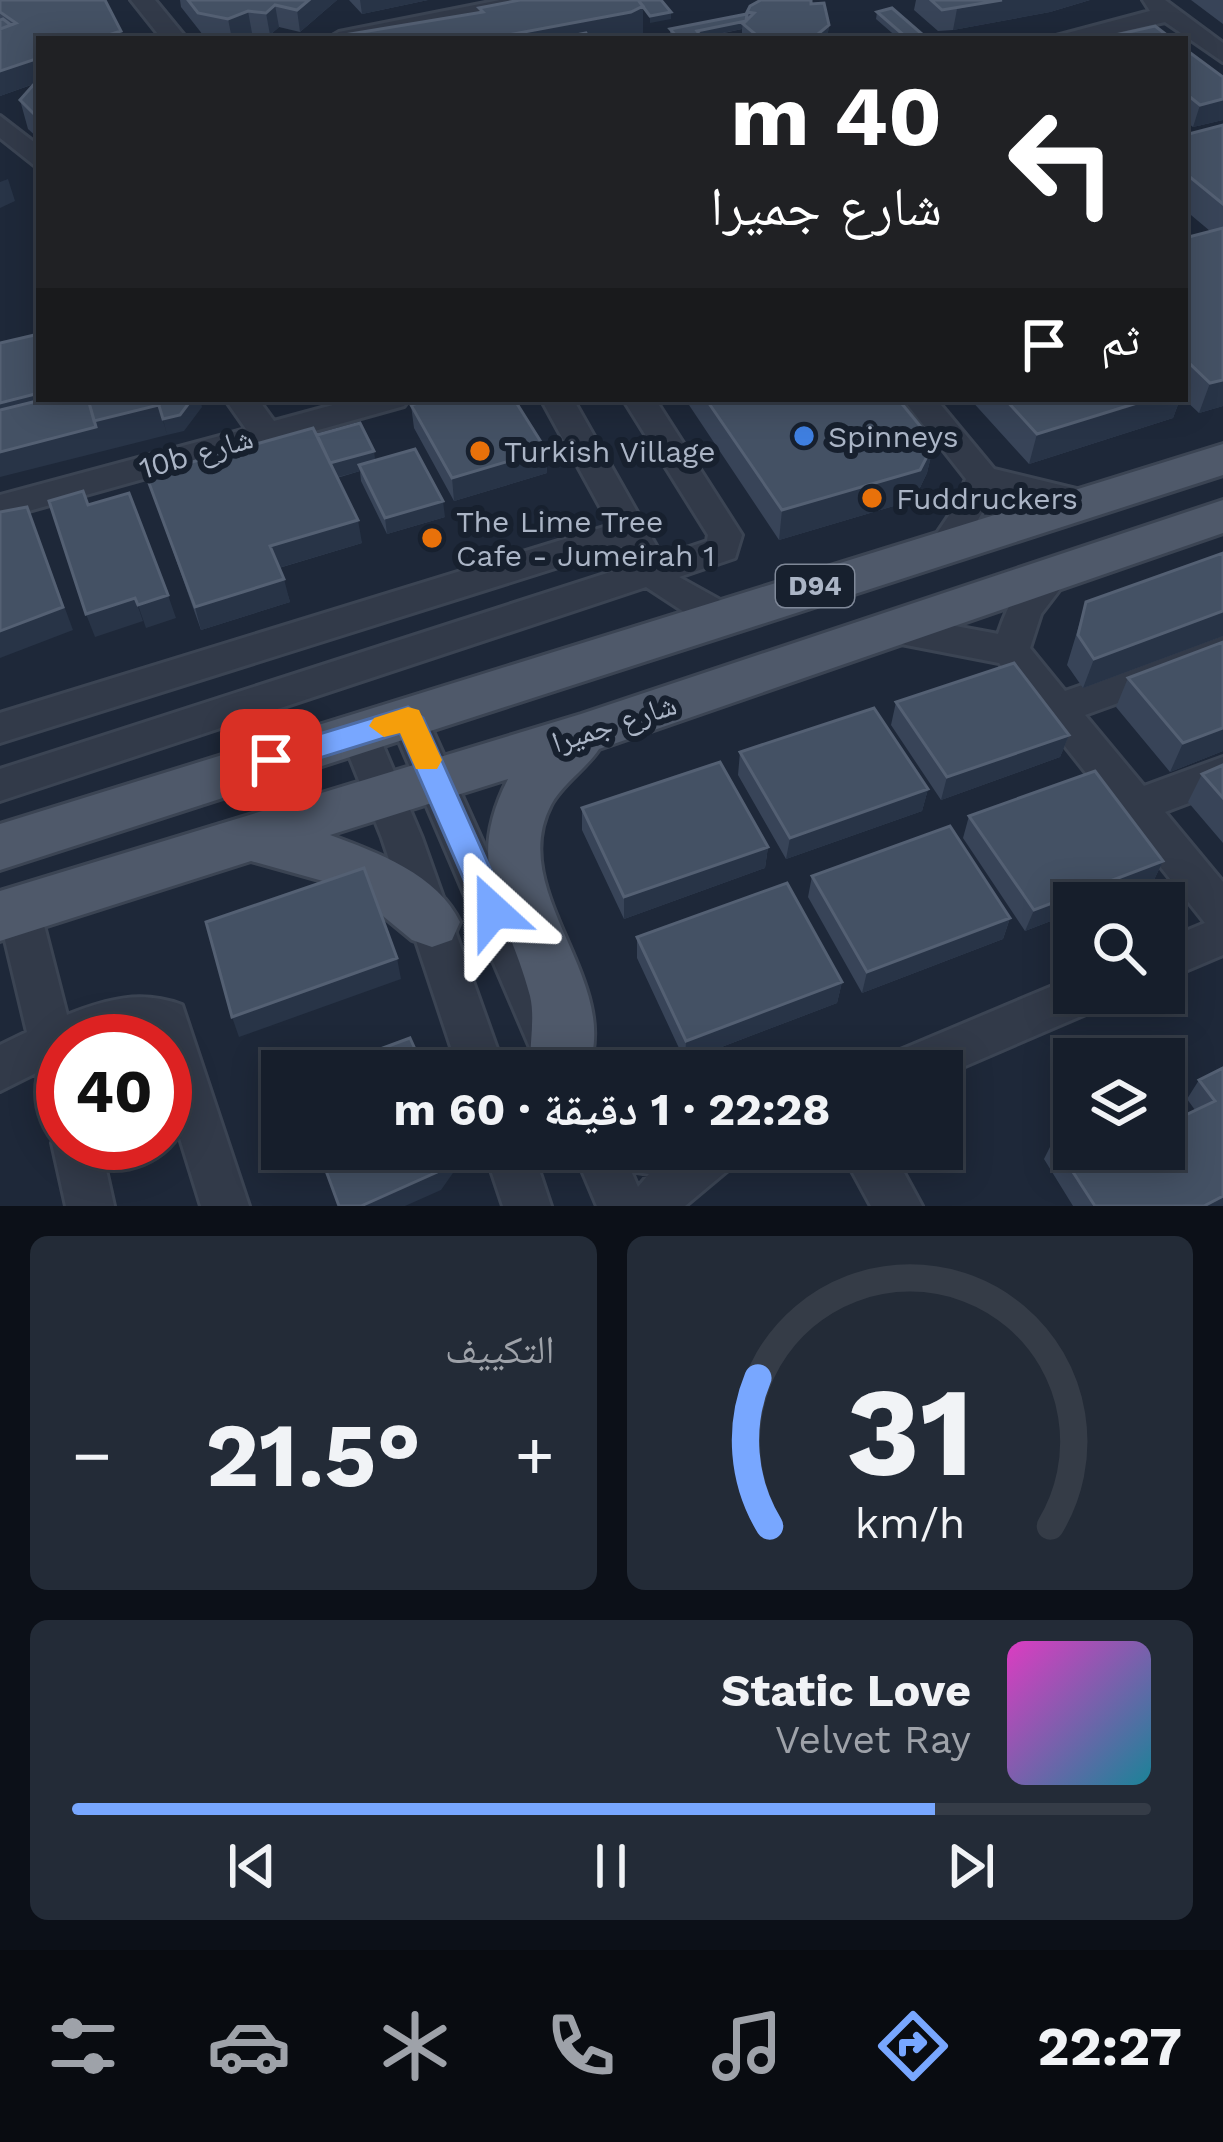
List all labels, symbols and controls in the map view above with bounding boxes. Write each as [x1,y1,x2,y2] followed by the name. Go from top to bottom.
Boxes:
[731,67,942,165] text: 40 m
[984,84,1140,240] icon: left
[710,175,942,238] text: شارع جميرا
[1011,312,1077,378] icon: arrive
[1101,313,1140,366] text: ثم
[828,419,959,454] place label: Spinneys
[135,420,257,488] street label: 10b شارع
[791,423,817,449] marker: Spinneys
[504,434,716,469] place label: Turkish Village
[467,438,493,464] marker: Turkish Village
[896,481,1078,516] place label: Fuddruckers
[859,485,885,511] marker: Fuddruckers
[456,504,715,573] place label: The Lime Tree Cafe - Jumeirah 1
[419,525,445,551] marker: The Lime Tree Cafe - Jumeirah 1
[776,565,854,607] road number: D94
[547,686,681,761] street label: شارع جميرا
[220,709,322,811] pin
[238,727,304,793] icon: arrive
[430,848,556,974] position arrow
[1053,882,1185,1170] map controls
[1053,882,1185,1014] button: search
[36,1014,192,1170] speed limit sign: 40
[1053,1038,1185,1170] button: layers
[393,1083,831,1136] text: 22:28 · 1 دقيقة · 60 m
[445,1327,555,1372] text: التكييف
[846,1359,974,1505] text: 31
[205,1402,421,1508] text: 21.5°
[72,1417,112,1494] text: −
[515,1417,555,1494] text: +
[854,1498,965,1548] text: km/h
[721,1664,971,1717] text: Static Love
[775,1717,971,1762] text: Velvet Ray
[219,1833,285,1899] icon: previous
[578,1833,644,1899] icon: pause
[938,1833,1004,1899] icon: next
[41,2004,125,2088] icon: filters
[207,2004,291,2088] icon: car
[373,2004,457,2088] icon: climate
[539,2004,623,2088] icon: phone
[705,2004,789,2088] icon: music
[871,2004,955,2088] icon: directions
[1037,2015,1182,2078] text: 22:27

